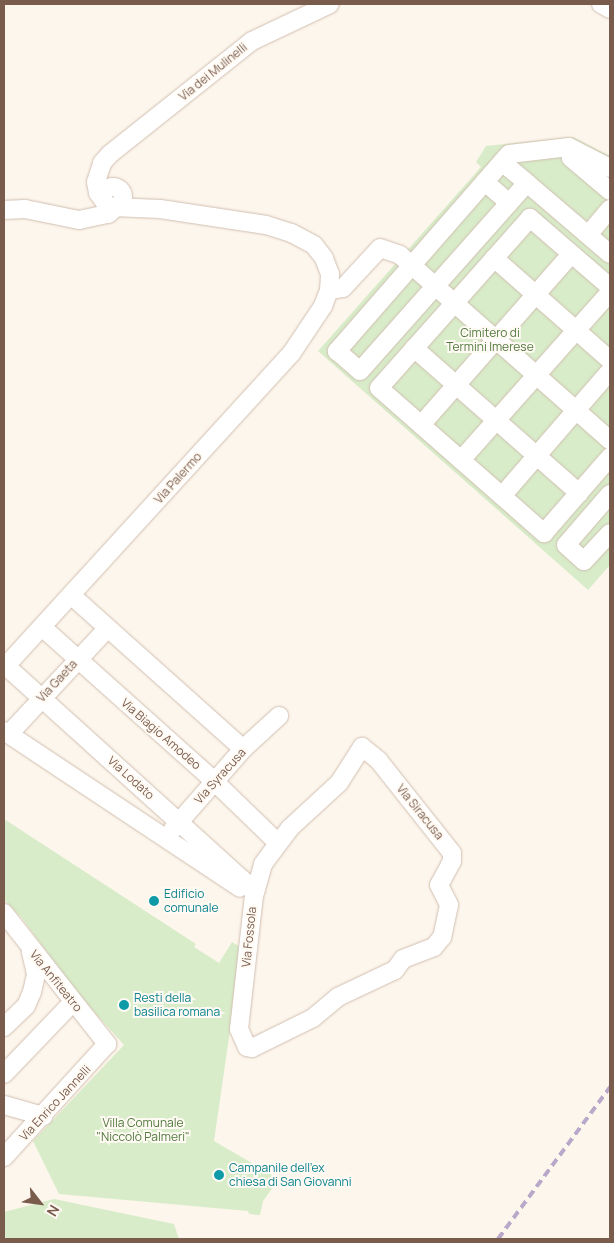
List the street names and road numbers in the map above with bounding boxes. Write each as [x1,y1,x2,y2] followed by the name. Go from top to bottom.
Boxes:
[176,40,250,104] street label: Via dei Mulinelli
[151,449,205,507] street label: Via Palermo
[34,657,80,705] street label: Via Gaeta
[118,695,204,773] street label: Via Biagio Amodeo
[191,745,249,807] street label: Via Syracusa
[105,753,157,803] street label: Via Lodato
[393,782,447,842] street label: Via Siracusa
[239,906,259,968] street label: Via Fossola
[27,947,85,1015] street label: Via Anfiteatro
[16,1062,94,1144] street label: Via Enrico Jannelli

